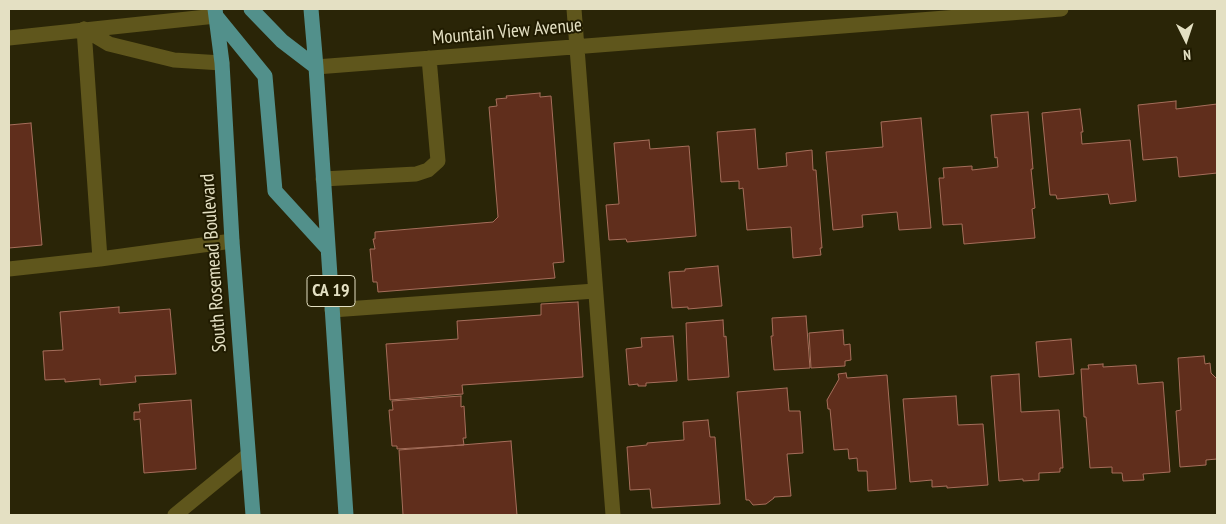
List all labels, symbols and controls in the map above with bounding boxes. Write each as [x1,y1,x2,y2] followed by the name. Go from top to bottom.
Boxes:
[431,14,583,50] street label: Mountain View Avenue
[1161,15,1211,65] north arrow
[1183,46,1191,64] text: N
[196,173,232,353] street label: South Rosemead Boulevard
[307,276,355,306] road number: CA 19

